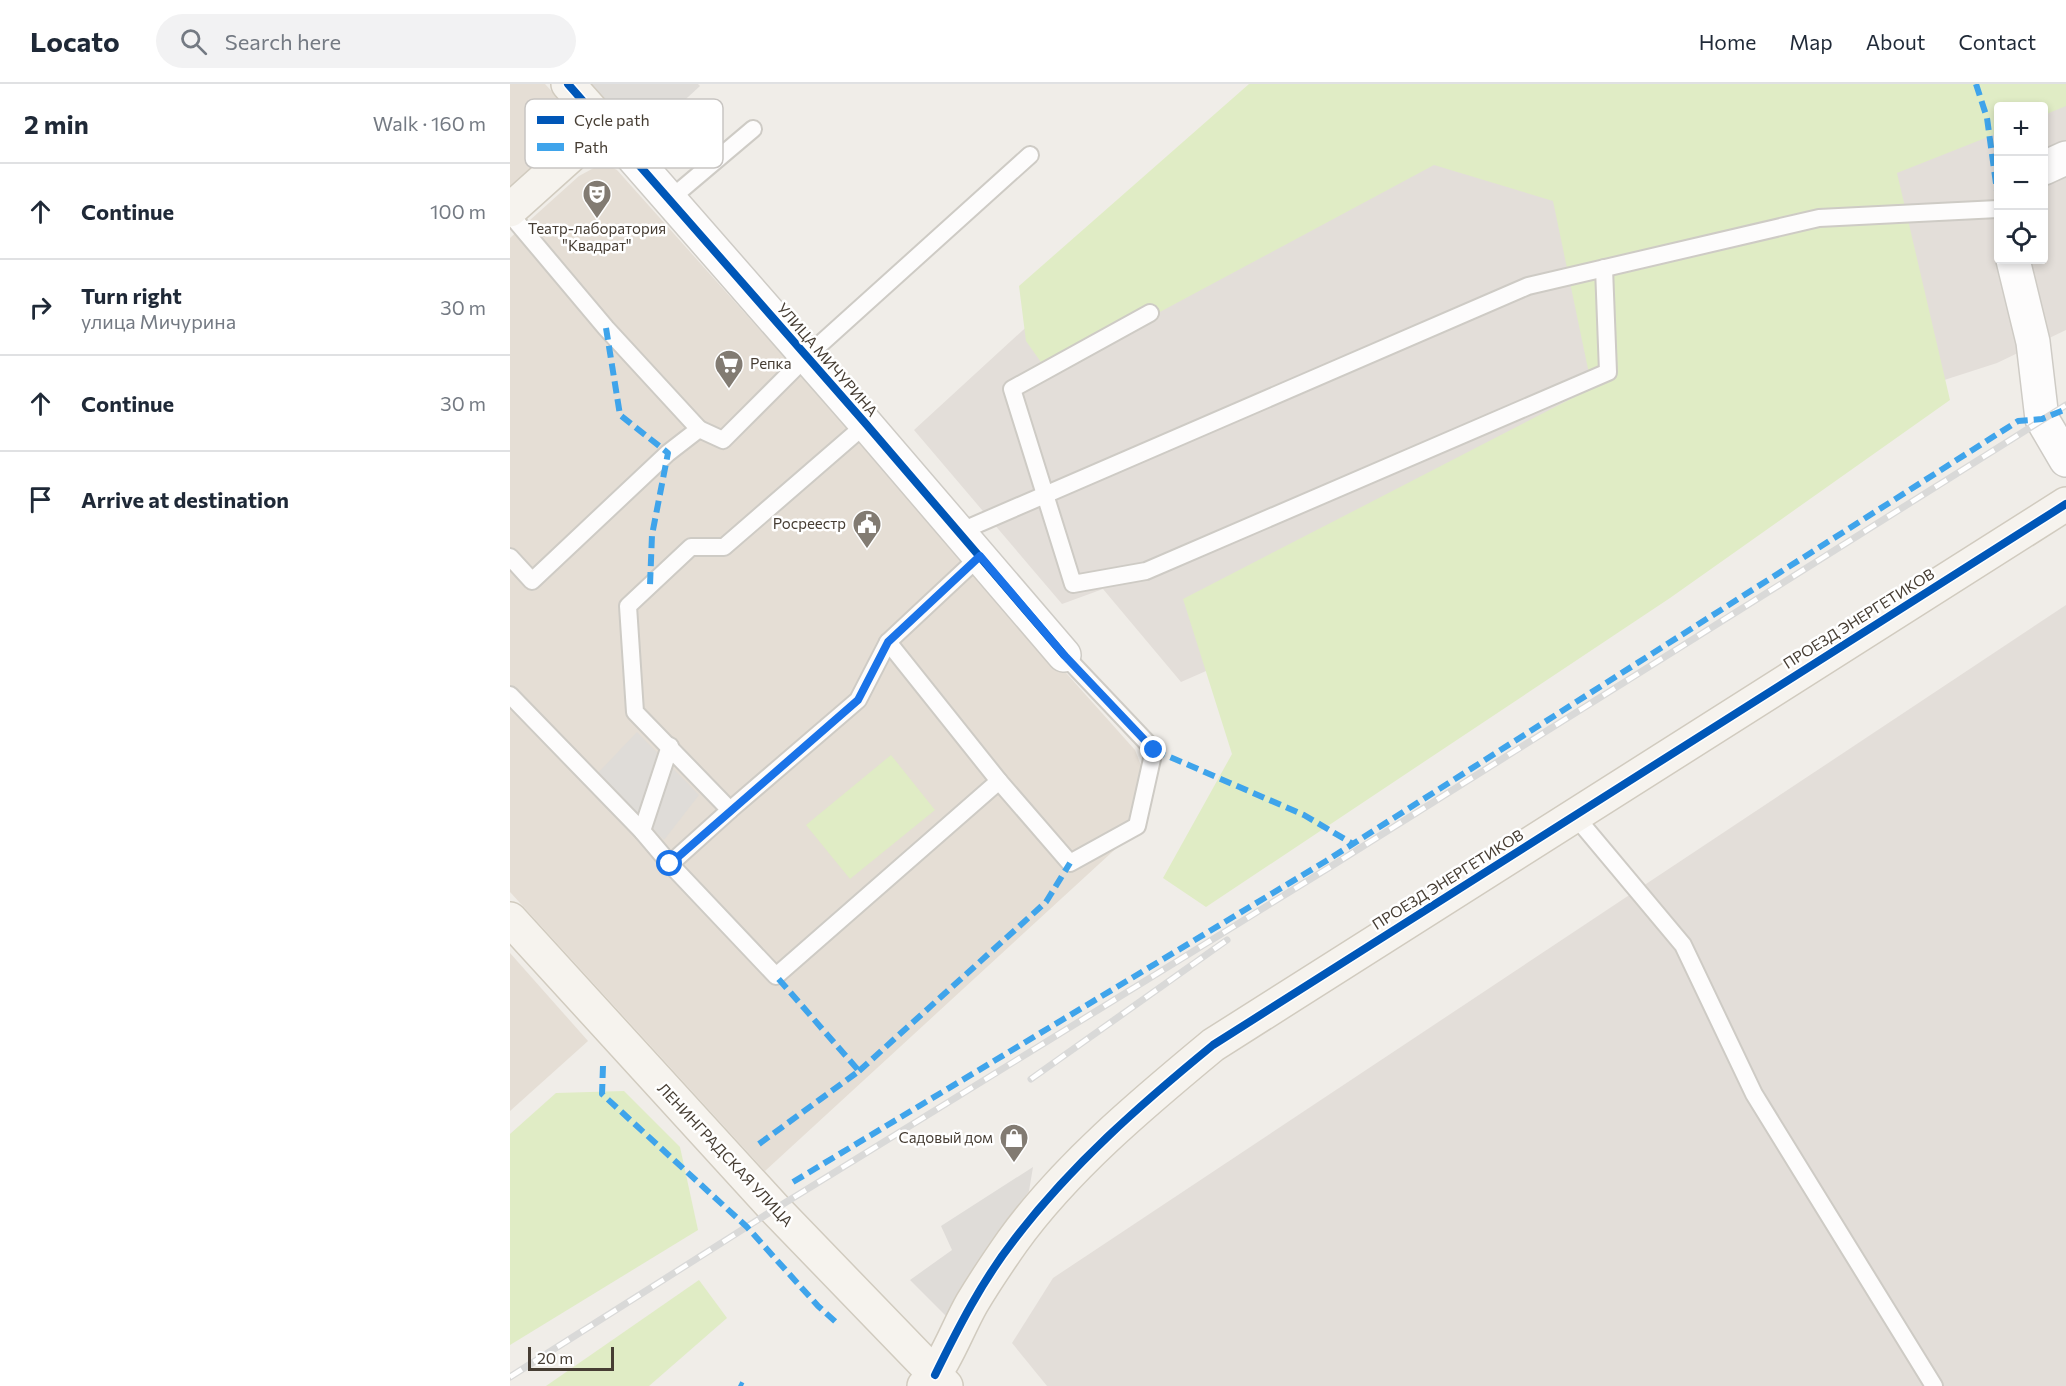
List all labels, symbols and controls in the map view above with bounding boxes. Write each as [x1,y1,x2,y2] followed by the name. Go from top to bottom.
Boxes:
[156,14,576,68] search box
[30,24,120,58] text: Locato
[177,25,210,58] icon: search
[225,28,341,55] text: Search here
[1699,29,1756,54] text: Home
[1789,29,1833,54] text: Map
[1866,29,1925,54] text: About
[1958,29,2036,54] text: Contact
[525,99,723,168] legend
[1994,102,2048,264] map controls
[1994,102,2048,156] button: +
[24,108,89,139] text: 2 min
[574,110,650,129] text: Cycle path
[373,111,486,135] text: Walk · 160 m
[574,137,608,156] text: Path
[1994,156,2048,210] button: −
[581,178,613,220] theatre icon: Театр-лаборатория "Квадрат"
[24,195,57,228] icon: ahead
[81,198,174,225] text: Continue
[430,199,486,223] text: 100 m
[1994,210,2048,264] button: locate
[528,219,666,254] place label: Театр-лаборатория "Квадрат"
[81,282,182,309] text: Turn right
[24,291,57,324] icon: right
[440,295,486,319] text: 30 m
[774,299,882,420] street label: УЛИЦА МИЧУРИНА
[81,309,236,333] text: улица Мичурина
[713,348,745,390] supermarket icon: Репка
[750,354,791,372] place label: Репка
[24,387,57,420] icon: ahead
[81,390,174,417] text: Continue
[440,391,486,415] text: 30 m
[24,483,57,516] icon: arrive
[81,486,289,513] text: Arrive at destination
[851,508,883,550] public building icon: Росреестр
[773,514,846,532] place label: Росреестр
[1780,564,1938,672] street label: ПРОЕЗД ЭНЕРГЕТИКОВ
[1140,736,1166,762] route end
[1369,825,1527,933] street label: ПРОЕЗД ЭНЕРГЕТИКОВ
[656,850,682,876] route start
[654,1079,797,1230] street label: ЛЕНИНГРАДСКАЯ УЛИЦА
[998,1122,1030,1164] shop icon: Садовый дом
[899,1128,993,1146] place label: Садовый дом
[528,1344,614,1372] scale bar
[537,1348,573,1367] text: 20 m

